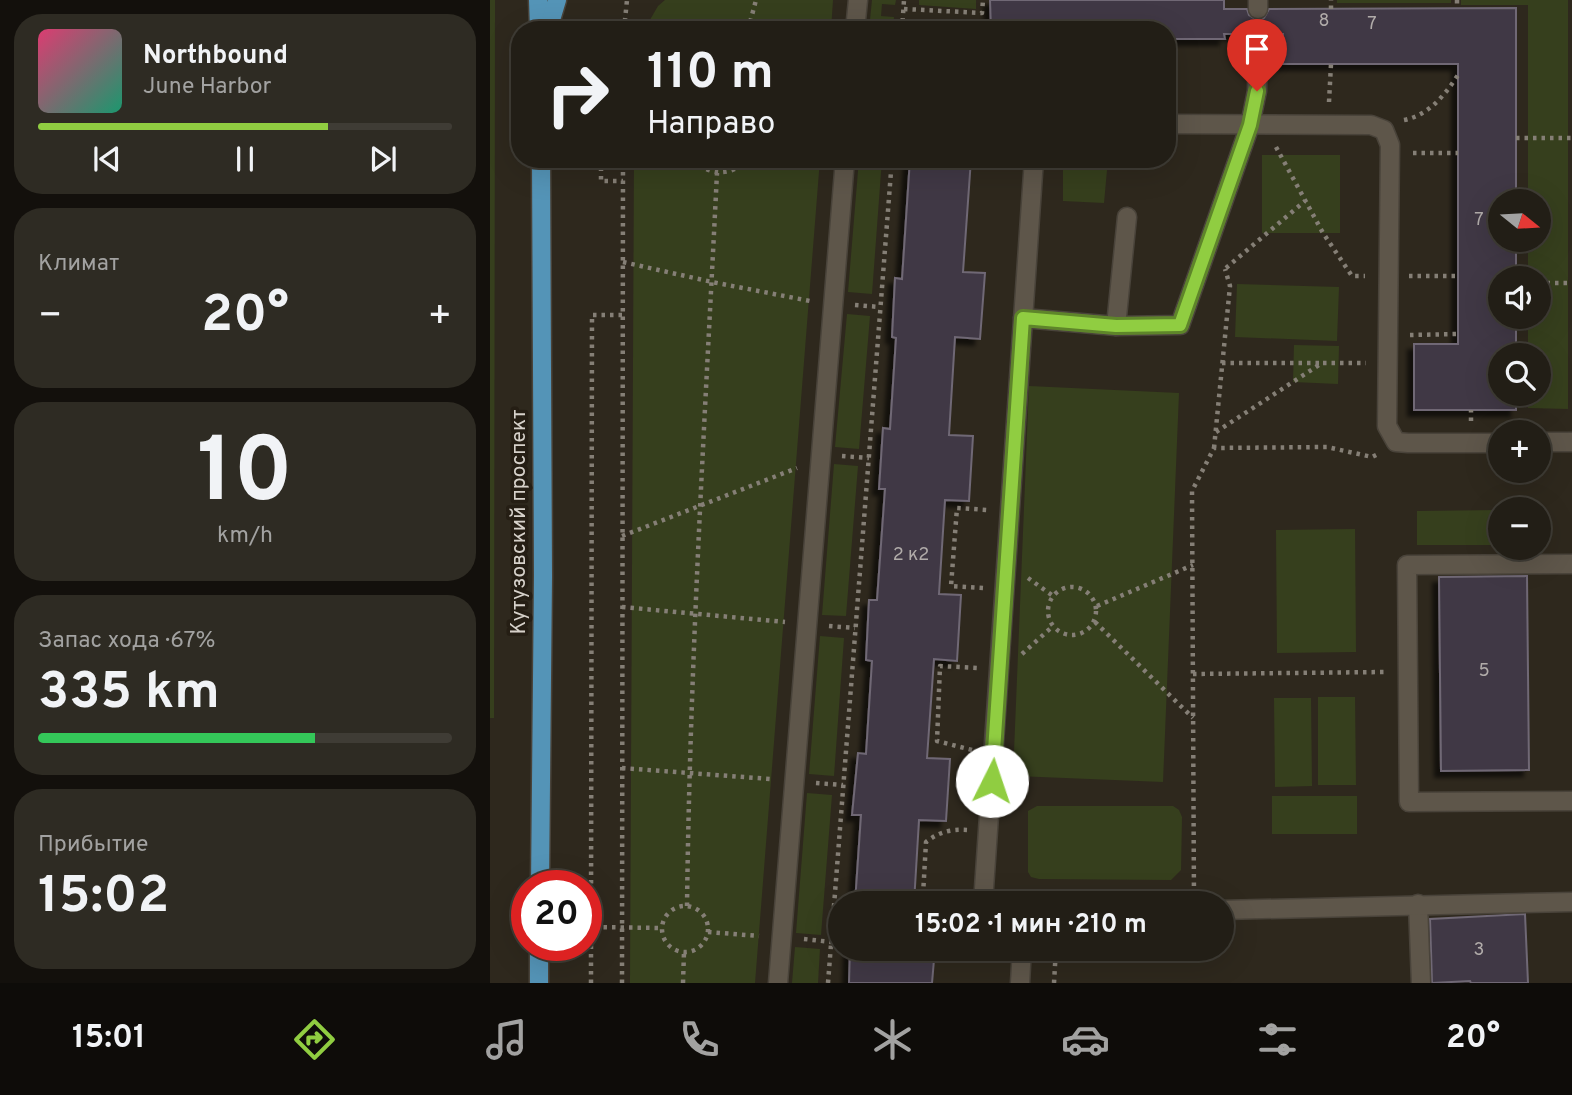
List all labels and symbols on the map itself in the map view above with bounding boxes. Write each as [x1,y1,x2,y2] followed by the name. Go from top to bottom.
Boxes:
[1319,10,1330,33] house number: 8
[1367,13,1377,36] house number: 7
[1227,19,1287,91] pin
[1488,189,1550,252] north arrow
[1474,209,1484,232] house number: 7
[506,410,533,634] street label: Кутузовский проспект
[893,544,929,567] house number: 2 к2
[1478,660,1490,683] house number: 5
[955,744,1029,818] position arrow
[511,870,602,961] speed limit sign: 20
[1474,939,1484,962] house number: 3

